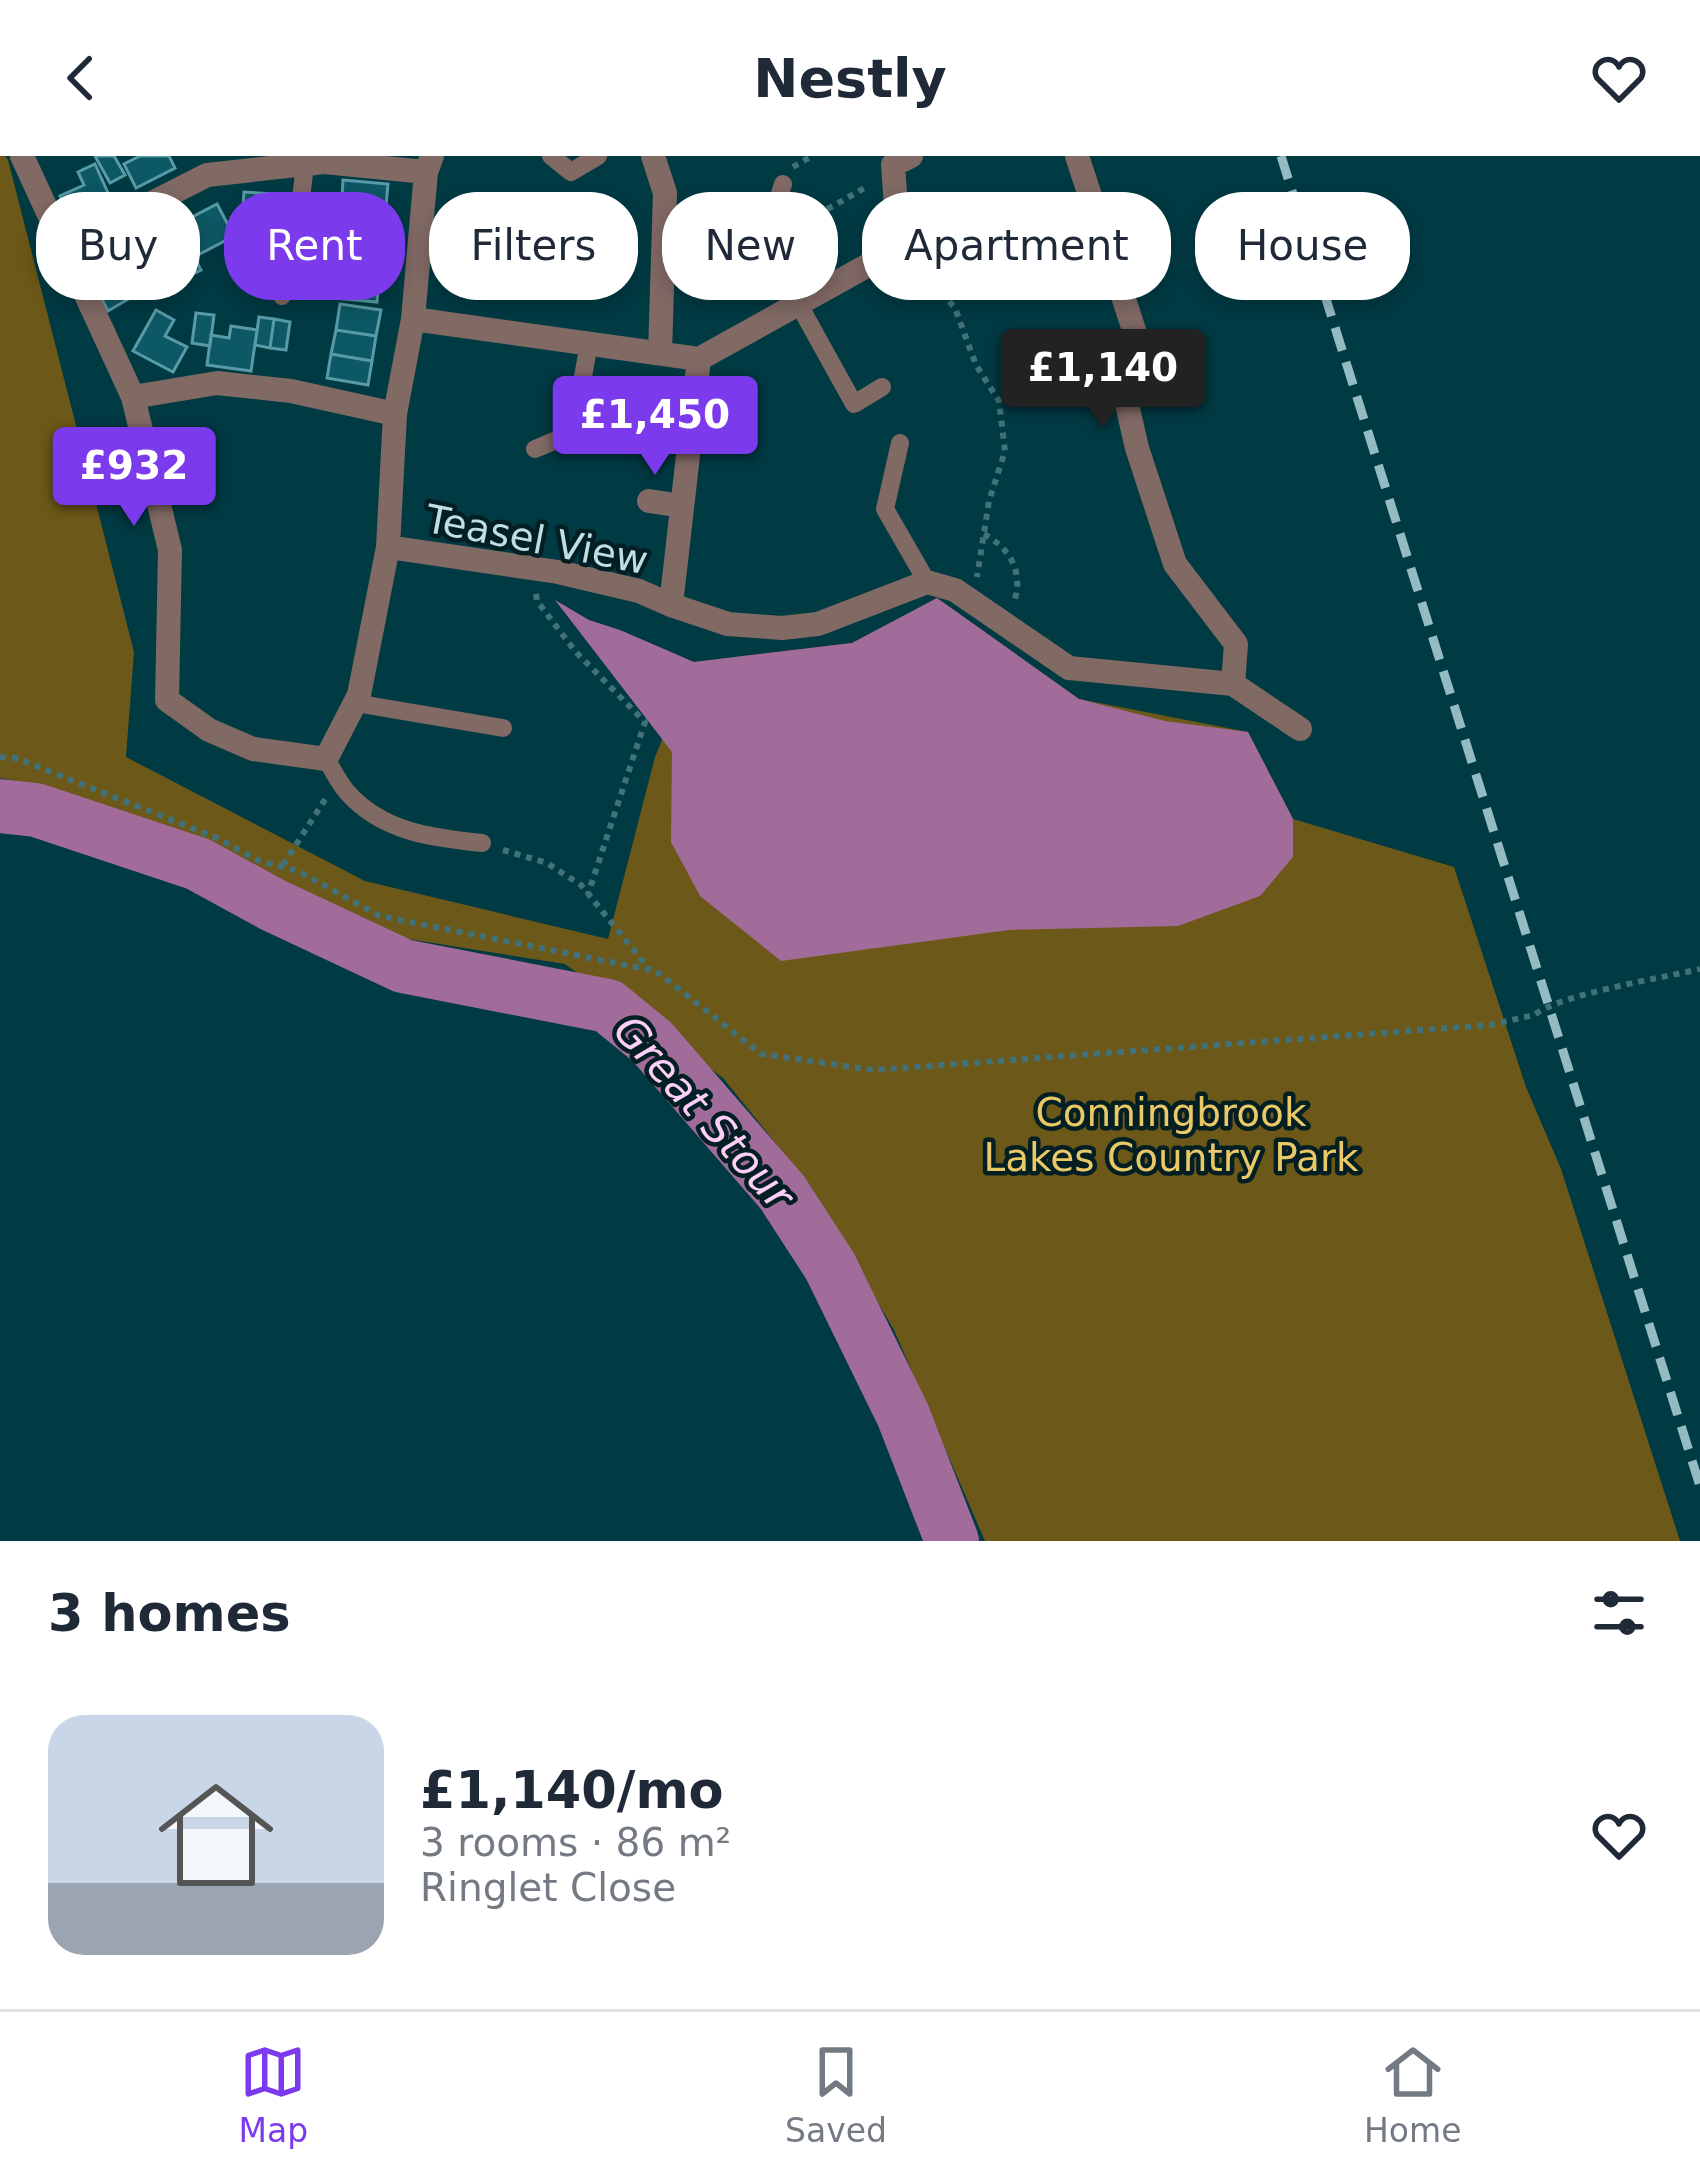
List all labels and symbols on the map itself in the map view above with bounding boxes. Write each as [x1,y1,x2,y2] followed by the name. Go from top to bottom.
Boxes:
[1005,329,1201,431] pin: £1,140
[557,376,753,478] pin: £1,450
[63,427,205,529] pin: £932
[421,496,652,583] street label: Teasel View
[604,1005,805,1221] water label: Great Stour
[983,1090,1359,1180] park label: Conningbrook Lakes Country Park

